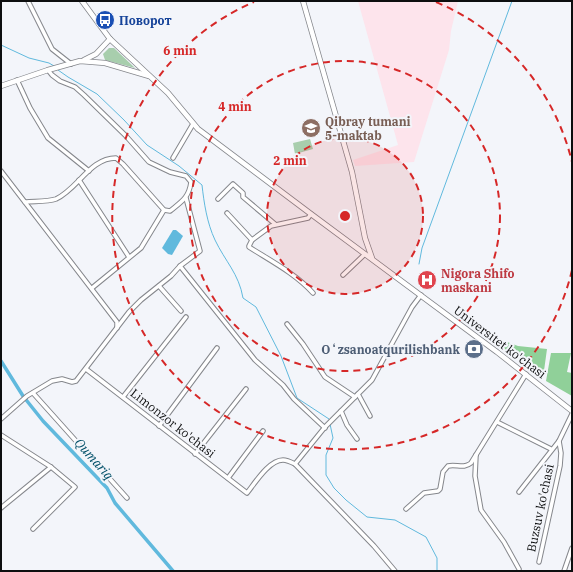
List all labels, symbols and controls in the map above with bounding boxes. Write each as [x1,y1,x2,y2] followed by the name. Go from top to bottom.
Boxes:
[94,9,116,31] bus stop icon: Поворот
[119,13,172,28] place label: Поворот
[163,43,197,58] text: 6 min
[218,99,252,114] text: 4 min
[325,114,411,143] place label: Qibray tumani 5-maktab
[300,117,322,139] school or university icon: Qibray tumani 5-maktab
[273,153,307,168] text: 2 min
[338,209,352,223] centre of rings
[441,266,514,295] place label: Nigora Shifo maskani
[416,269,438,291] hospital icon: Nigora Shifo maskani
[451,302,549,382] street label: Universitet ko'chasi
[463,338,485,360] bank icon: Oʻzsanoatqurilishbank
[321,342,461,357] place label: Oʻzsanoatqurilishbank
[128,385,219,461] street label: Limonzor ko'chasi
[71,435,117,484] water label: Qumariq
[523,462,557,553] street label: Buzsuv ko'chasi

